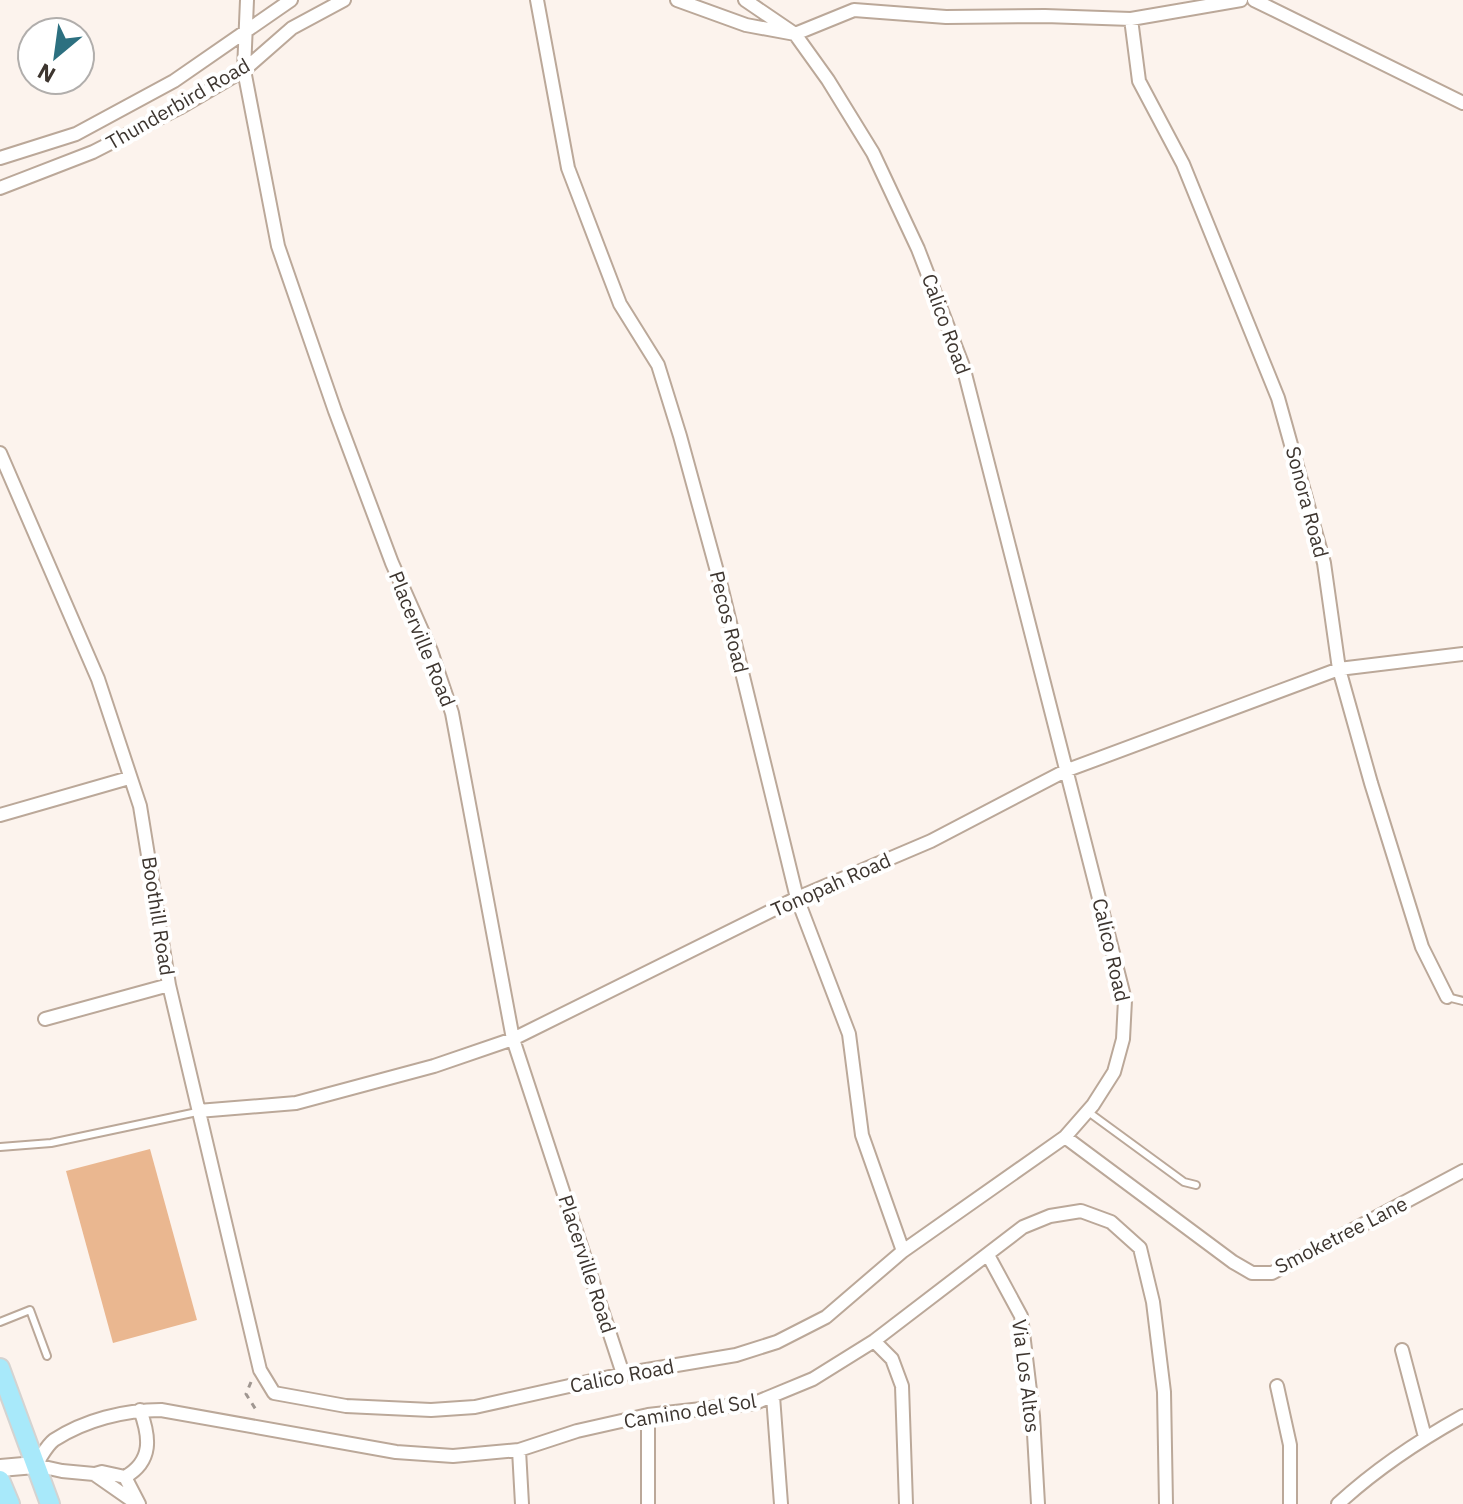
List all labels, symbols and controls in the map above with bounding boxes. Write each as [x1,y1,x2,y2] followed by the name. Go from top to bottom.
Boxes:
[16,16,96,96] north arrow
[101,51,254,156] street label: Thunderbird Road
[32,57,60,90] text: N
[916,270,977,378] street label: Calico Road
[1280,443,1335,560] street label: Sonora Road
[383,567,462,711] street label: Placerville Road
[704,568,755,676] street label: Pecos Road
[767,846,895,923] street label: Tonopah Road
[136,854,181,977] street label: Boothill Road
[1086,896,1136,1004] street label: Calico Road
[1270,1190,1412,1280] street label: Smoketree Lane
[552,1191,623,1336] street label: Placerville Road
[1006,1318,1047,1434] street label: Via Los Altos
[568,1352,676,1399] street label: Calico Road
[622,1387,758,1434] street label: Camino del Sol

